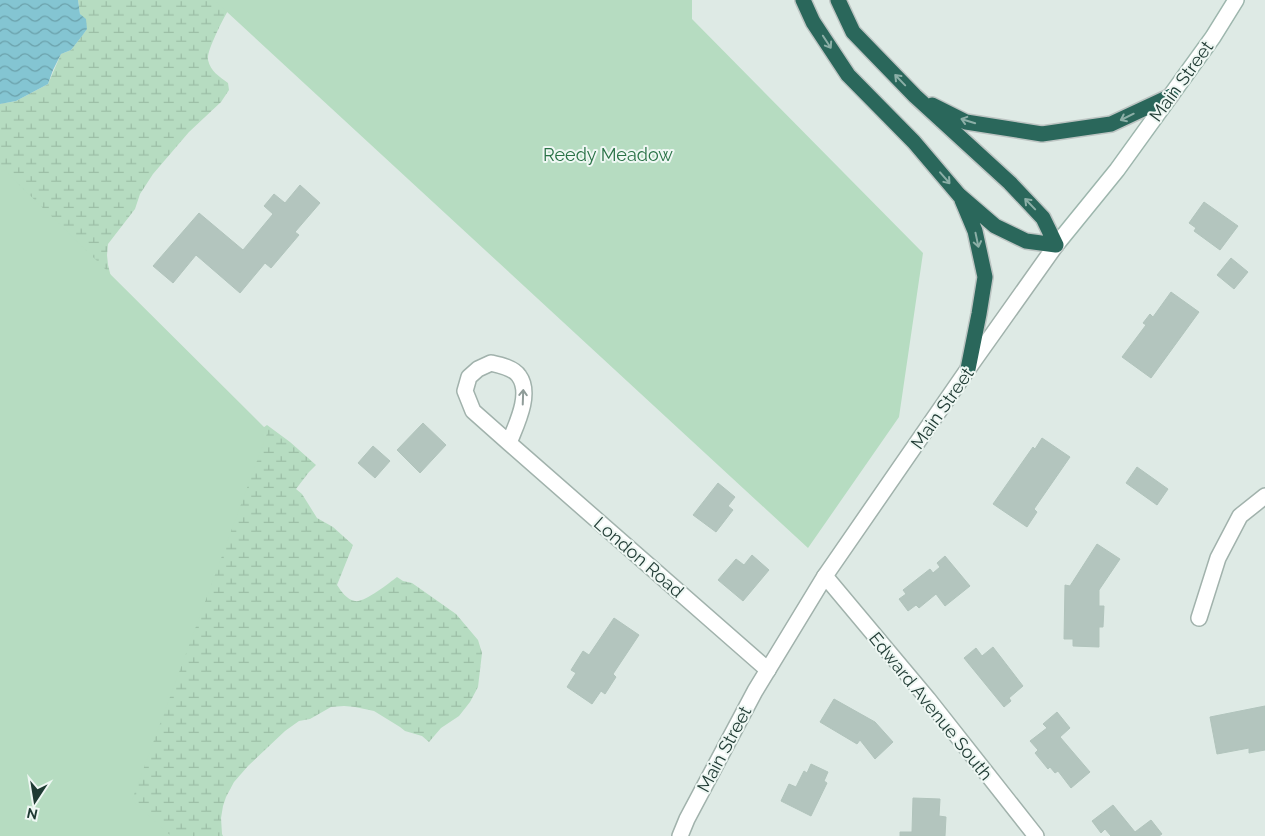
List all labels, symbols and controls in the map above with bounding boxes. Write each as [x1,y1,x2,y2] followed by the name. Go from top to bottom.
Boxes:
[822,35,832,49] one-way arrow
[1145,37,1217,125] street label: Main Street
[894,74,906,87] one-way arrow
[1120,113,1135,122] one-way arrow
[960,116,976,126] one-way arrow
[543,144,673,165] park label: Reedy Meadow
[939,171,950,184] one-way arrow
[1024,198,1036,211] one-way arrow
[973,231,982,247] one-way arrow
[906,363,978,453] street label: Main Street
[518,389,527,405] one-way arrow
[590,512,688,602] street label: London Road
[865,628,997,784] street label: Edward Avenue South
[693,702,755,796] street label: Main Street
[10,776,60,826] north arrow
[25,805,39,823] text: N

